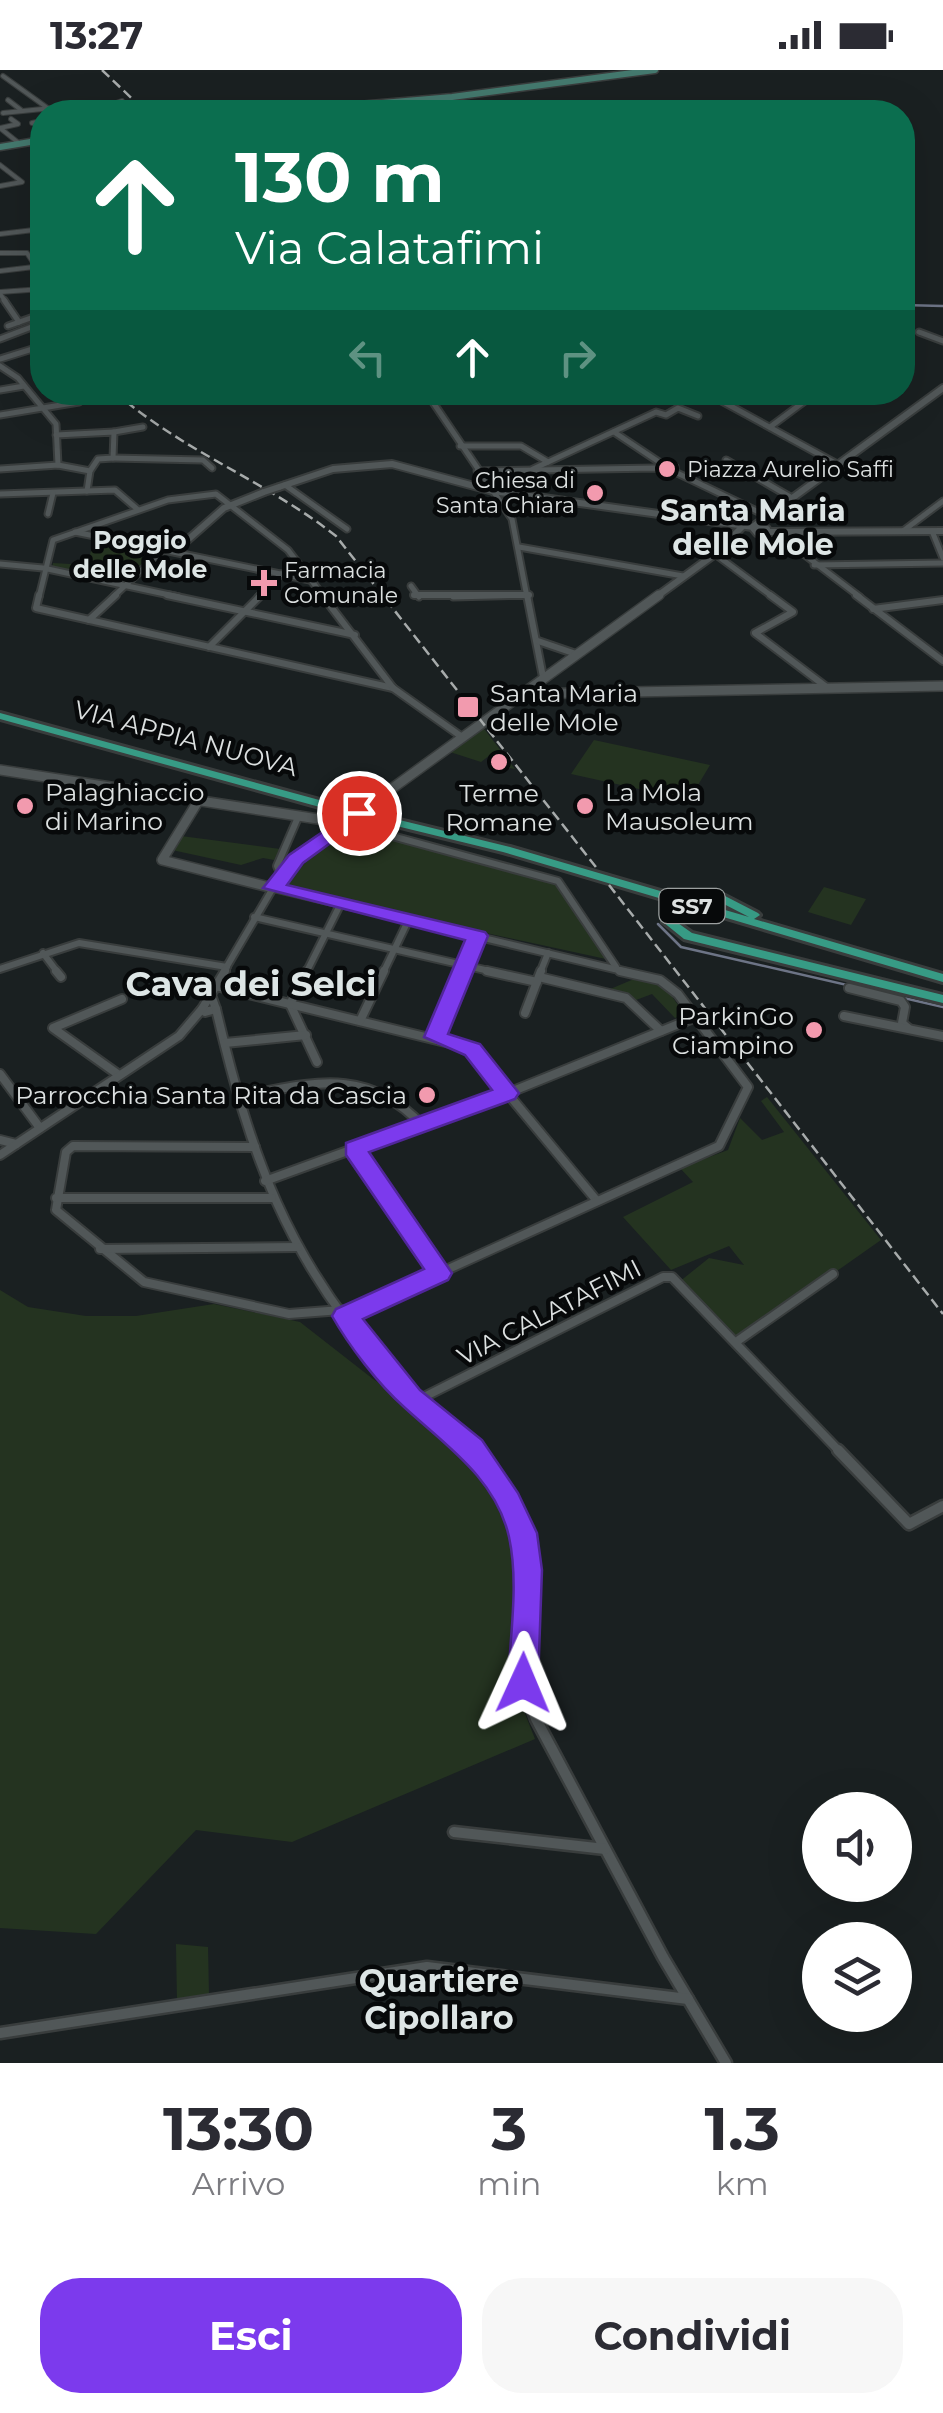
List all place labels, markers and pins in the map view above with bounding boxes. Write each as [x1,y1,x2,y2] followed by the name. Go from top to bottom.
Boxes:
[687,456,894,483] place label: Piazza Aurelio Saffi
[656,458,678,480] marker: Piazza Aurelio Saffi
[436,467,575,519] place label: Chiesa di Santa Chiara
[584,482,606,504] marker: Chiesa di Santa Chiara
[284,557,398,609] place label: Farmacia Comunale
[253,572,275,594] marker: Farmacia Comunale
[490,678,638,737] place label: Santa Maria delle Mole
[455,694,481,720] marker: Santa Maria delle Mole
[488,751,510,773] marker: Terme Romane
[317,771,402,856] pin
[45,777,204,836] place label: Palaghiaccio di Marino
[605,777,753,836] place label: La Mola Mausoleum
[445,778,553,837] place label: Terme Romane
[14,795,36,817] marker: Palaghiaccio di Marino
[574,795,596,817] marker: La Mola Mausoleum
[672,1001,794,1060] place label: ParkinGo Ciampino
[803,1019,825,1041] marker: ParkinGo Ciampino
[15,1080,407,1110] place label: Parrocchia Santa Rita da Cascia
[416,1084,438,1106] marker: Parrocchia Santa Rita da Cascia

